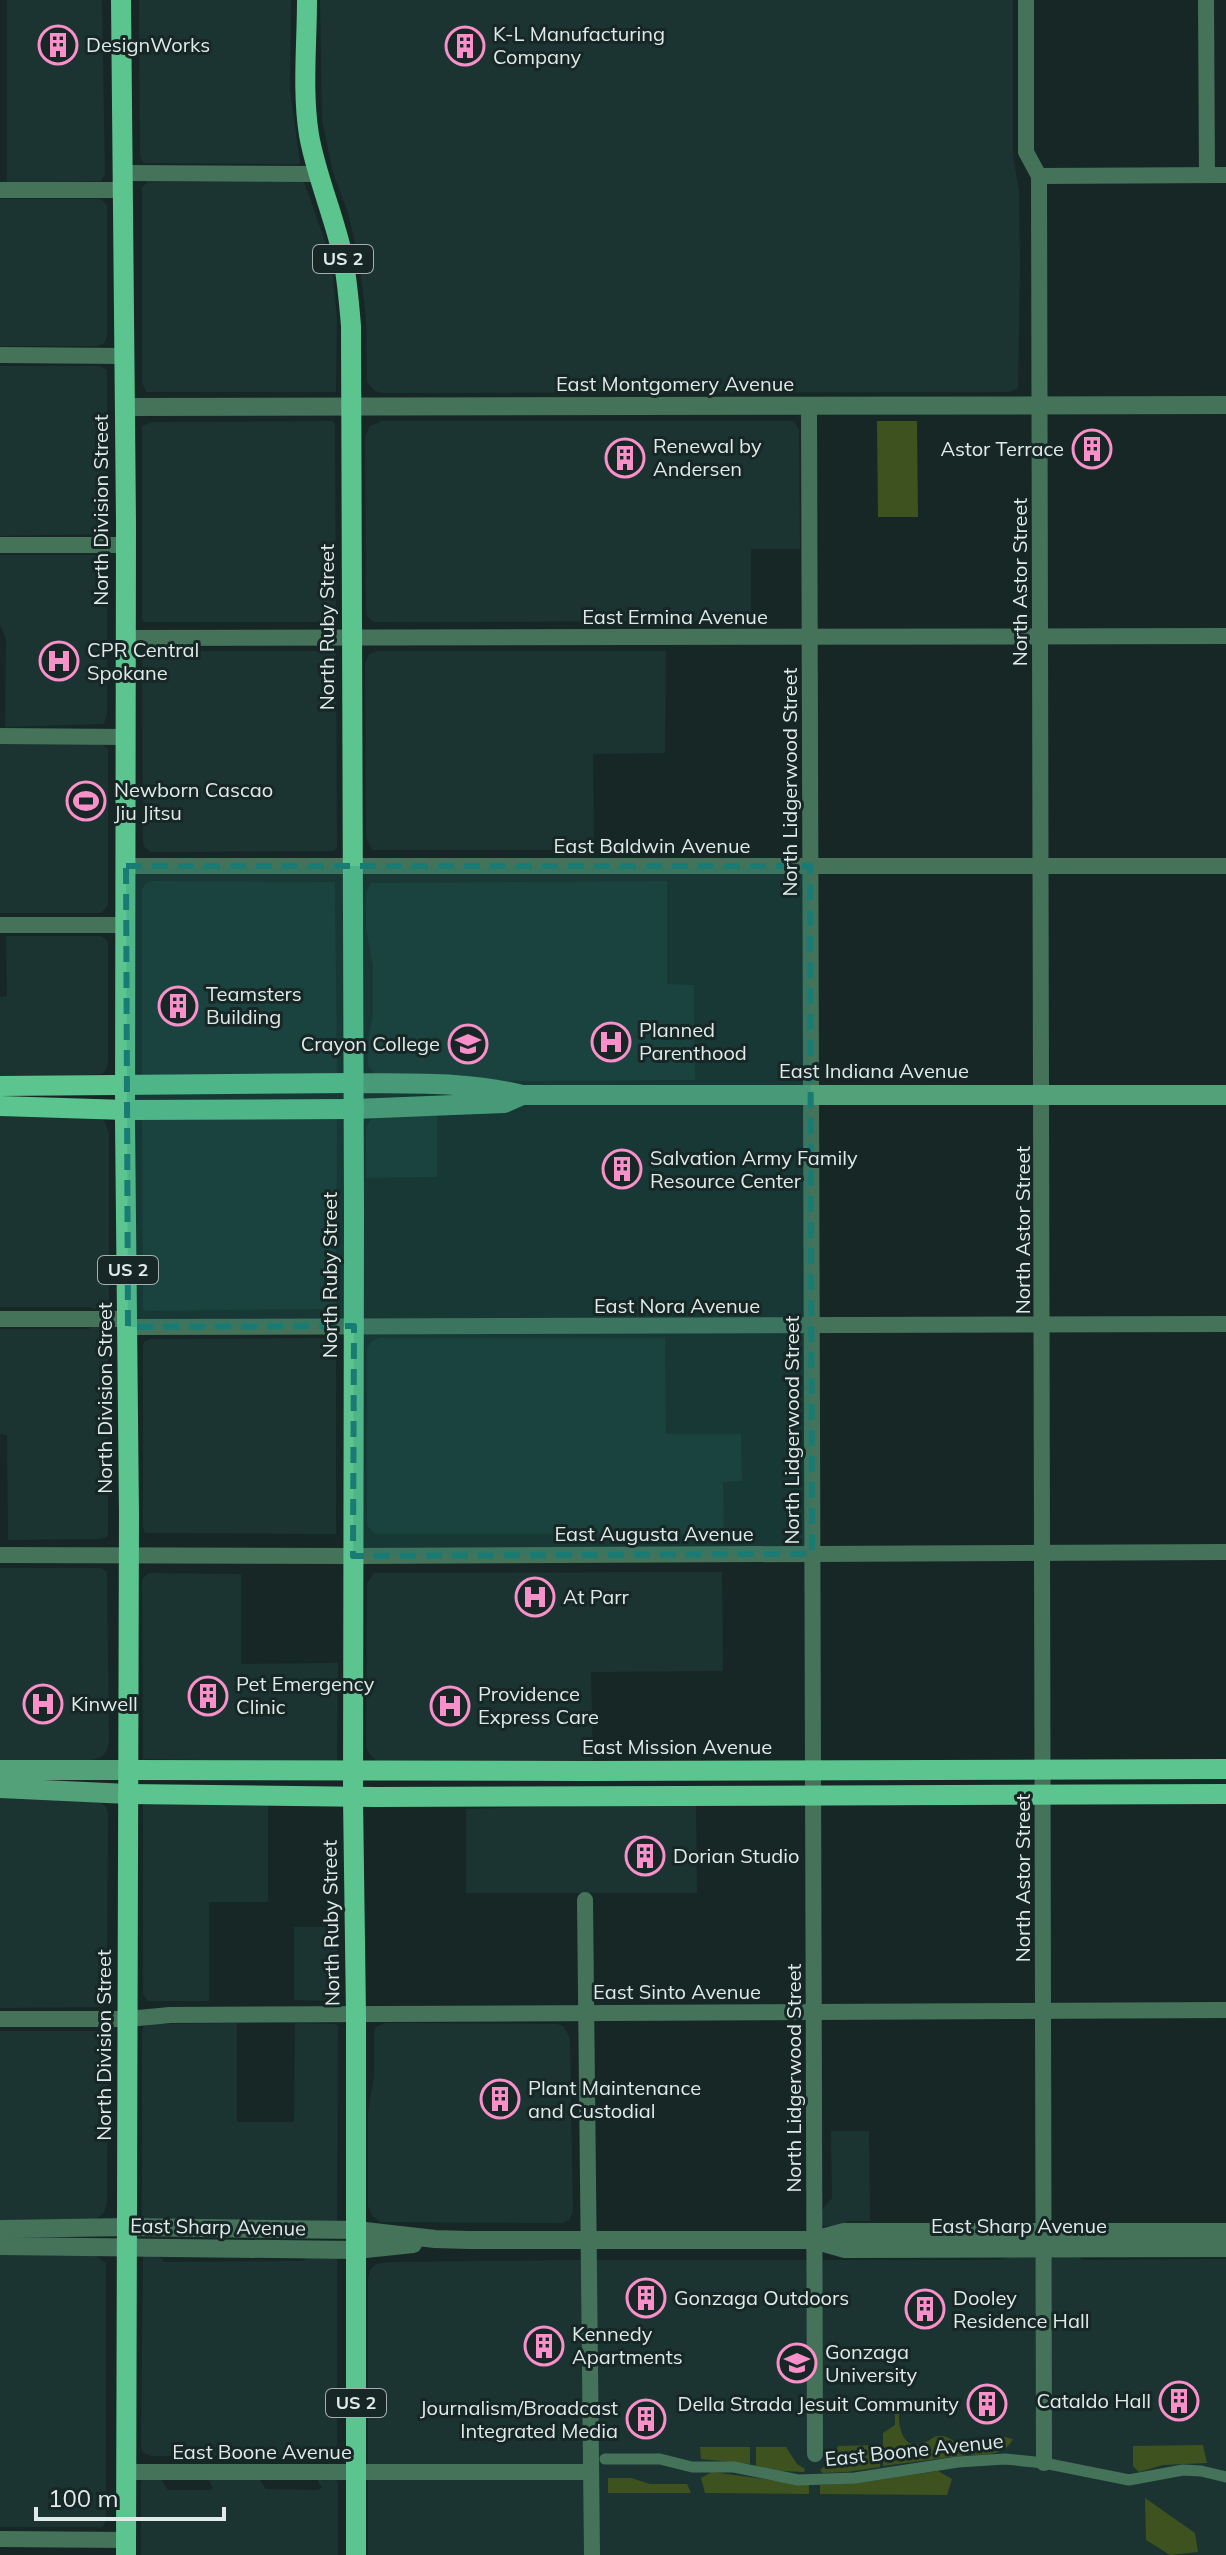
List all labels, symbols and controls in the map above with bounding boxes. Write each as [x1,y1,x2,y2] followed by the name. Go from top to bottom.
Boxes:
[493,21,665,69] place label: K-L Manufacturing Company
[37,24,79,66] building icon: DesignWorks
[444,25,486,67] building icon: K-L Manufacturing Company
[86,32,210,57] place label: DesignWorks
[313,245,373,273] road number: US 2
[556,371,794,396] street label: East Montgomery Avenue
[88,414,113,606] street label: North Division Street
[1071,428,1113,470] building icon: Astor Terrace
[653,433,762,481] place label: Renewal by Andersen
[940,436,1064,461] place label: Astor Terrace
[604,437,646,479] building icon: Renewal by Andersen
[1007,498,1032,666] street label: North Astor Street
[314,544,339,710] street label: North Ruby Street
[582,604,768,629] street label: East Ermina Avenue
[87,637,199,685] place label: CPR Central Spokane
[38,640,80,682] hospital icon: CPR Central Spokane
[777,667,802,897] street label: North Lidgerwood Street
[114,777,273,825] place label: Newborn Cascao Jiu Jitsu
[65,780,107,822] sports icon: Newborn Cascao Jiu Jitsu
[554,833,750,858] street label: East Baldwin Avenue
[206,981,302,1029] place label: Teamsters Building
[157,985,199,1027] building icon: Teamsters Building
[639,1017,747,1065] place label: Planned Parenthood
[590,1021,632,1063] hospital icon: Planned Parenthood
[447,1023,489,1065] school or university icon: Crayon College
[301,1031,440,1056] place label: Crayon College
[779,1058,969,1083] street label: East Indiana Avenue
[650,1145,858,1193] place label: Salvation Army Family Resource Center
[1010,1146,1035,1314] street label: North Astor Street
[601,1148,643,1190] building icon: Salvation Army Family Resource Center
[317,1192,342,1358] street label: North Ruby Street
[98,1256,158,1284] road number: US 2
[594,1293,760,1318] street label: East Nora Avenue
[92,1302,117,1494] street label: North Division Street
[779,1315,804,1545] street label: North Lidgerwood Street
[554,1521,754,1546] street label: East Augusta Avenue
[514,1576,556,1618] hospital icon: At Parr
[563,1584,629,1609] place label: At Parr
[236,1671,375,1719] place label: Pet Emergency Clinic
[187,1675,229,1717] building icon: Pet Emergency Clinic
[478,1681,599,1729] place label: Providence Express Care
[22,1683,64,1725] hospital icon: Kinwell
[429,1685,471,1727] hospital icon: Providence Express Care
[71,1691,138,1716] place label: Kinwell
[582,1734,772,1759] street label: East Mission Avenue
[1010,1794,1035,1962] street label: North Astor Street
[624,1835,666,1877] building icon: Dorian Studio
[317,1840,344,2006] street label: North Ruby Street
[673,1843,799,1868] place label: Dorian Studio
[91,1949,116,2141] street label: North Division Street
[781,1963,806,2193] street label: North Lidgerwood Street
[593,1979,761,2004] street label: East Sinto Avenue
[528,2075,701,2123] place label: Plant Maintenance and Custodial
[479,2078,521,2120] building icon: Plant Maintenance and Custodial
[130,2212,306,2241] street label: East Sharp Avenue
[931,2213,1107,2238] street label: East Sharp Avenue
[625,2277,667,2319] building icon: Gonzaga Outdoors
[674,2285,849,2310] place label: Gonzaga Outdoors
[953,2285,1089,2333] place label: Dooley Residence Hall
[904,2288,946,2330] building icon: Dooley Residence Hall
[572,2321,683,2369] place label: Kennedy Apartments
[523,2325,565,2367] building icon: Kennedy Apartments
[825,2339,917,2387] place label: Gonzaga University
[776,2342,818,2384] school or university icon: Gonzaga University
[1158,2380,1200,2422] building icon: Cataldo Hall
[966,2383,1008,2425] building icon: Della Strada Jesuit Community
[1036,2388,1151,2413] place label: Cataldo Hall
[326,2389,386,2417] road number: US 2
[677,2391,959,2416] place label: Della Strada Jesuit Community
[420,2395,618,2443] place label: Journalism/Broadcast Integrated Media
[625,2398,667,2440] building icon: Journalism/Broadcast Integrated Media
[823,2428,1005,2471] street label: East Boone Avenue
[172,2439,352,2464] street label: East Boone Avenue
[36,2471,224,2521] scale bar
[48,2483,119,2513] text: 100 m

